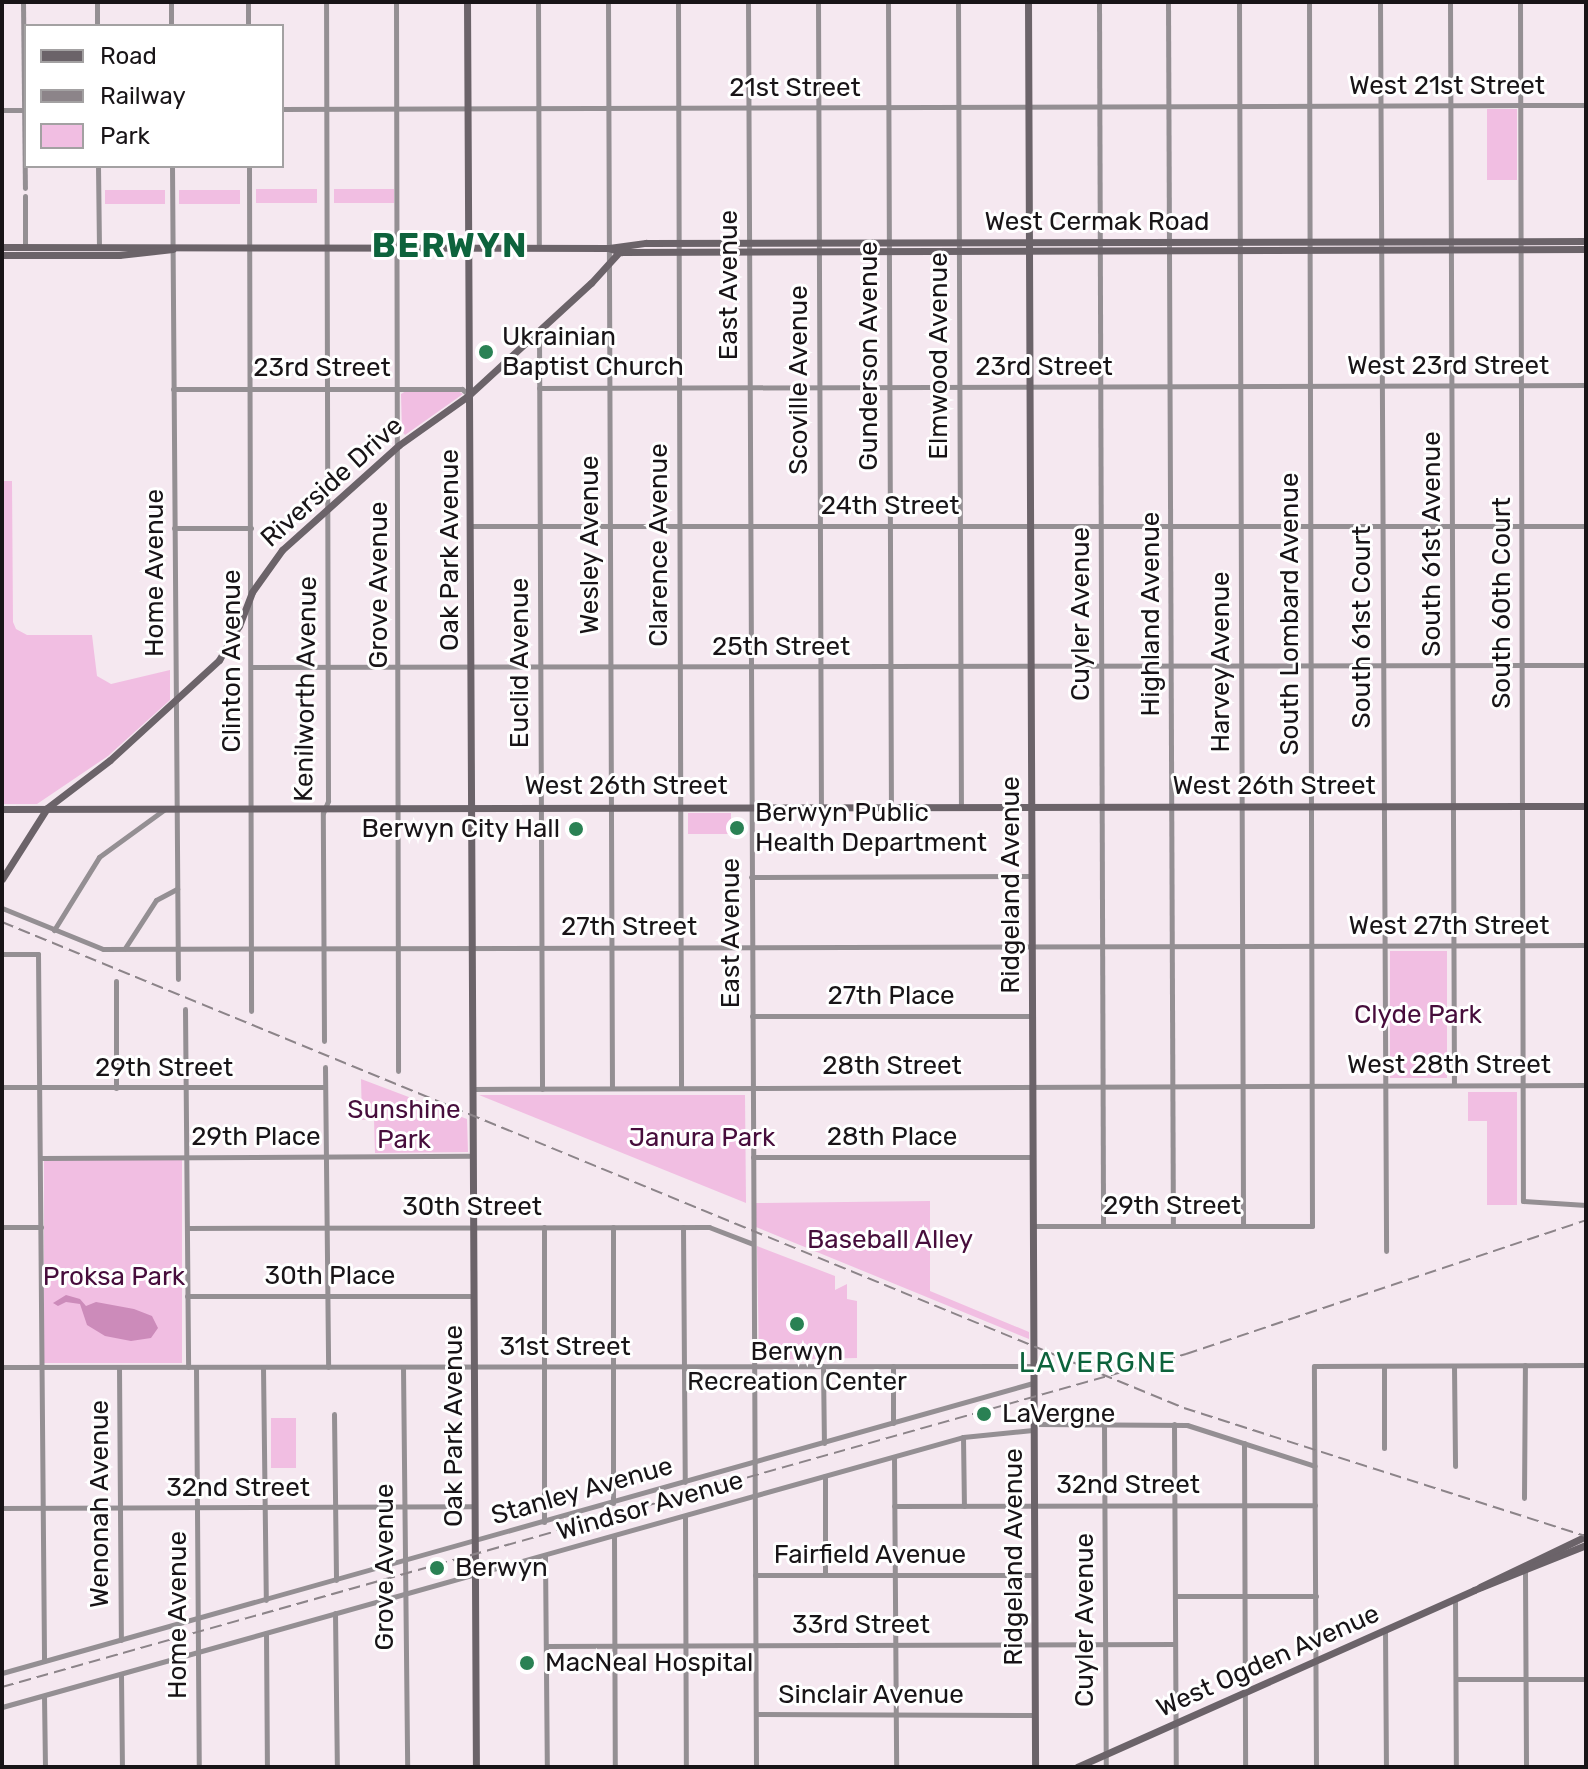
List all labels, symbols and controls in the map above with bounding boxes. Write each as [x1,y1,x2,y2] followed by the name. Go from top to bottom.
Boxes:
[24,24,284,168] legend
[100,42,157,70] text: Road
[1349,70,1545,102] street label: West 21st Street
[729,72,861,104] street label: 21st Street
[100,82,186,110] text: Railway
[100,122,150,150] text: Park
[984,206,1210,238] street label: West Cermak Road
[713,210,745,360] street label: East Avenue
[372,226,528,266] district label: BERWYN
[853,241,885,471] street label: Gunderson Avenue
[923,252,955,460] street label: Elmwood Avenue
[783,285,815,475] street label: Scoville Avenue
[502,321,684,382] place label: Ukrainian Baptist Church
[477,343,495,361] marker: Ukrainian Baptist Church
[1347,350,1549,382] street label: West 23rd Street
[975,351,1113,383] street label: 23rd Street
[253,352,391,384] street label: 23rd Street
[255,410,409,554] street label: Riverside Drive
[1416,431,1448,657] street label: South 61st Avenue
[643,443,675,647] street label: Clarence Avenue
[434,448,466,652] street label: Oak Park Avenue
[574,455,606,635] street label: Wesley Avenue
[1274,472,1306,756] street label: South Lombard Avenue
[139,489,171,657] street label: Home Avenue
[821,490,959,522] street label: 24th Street
[1486,497,1518,709] street label: South 60th Court
[363,501,395,669] street label: Grove Avenue
[1135,511,1167,717] street label: Highland Avenue
[1346,525,1378,729] street label: South 61st Court
[1065,526,1097,702] street label: Cuyler Avenue
[216,569,248,753] street label: Clinton Avenue
[1205,571,1237,753] street label: Harvey Avenue
[288,575,324,803] street label: Kenilworth Avenue
[504,577,536,749] street label: Euclid Avenue
[712,631,850,663] street label: 25th Street
[524,770,728,802] street label: West 26th Street
[1172,770,1376,802] street label: West 26th Street
[995,776,1027,994] street label: Ridgeland Avenue
[755,797,987,858] place label: Berwyn Public Health Department
[361,813,560,845] place label: Berwyn City Hall
[726,817,748,839] marker: Berwyn Public Health Department
[567,820,585,838] marker: Berwyn City Hall
[715,858,747,1008] street label: East Avenue
[1349,910,1549,942] street label: West 27th Street
[561,911,697,943] street label: 27th Street
[827,980,955,1012] street label: 27th Place
[1354,999,1482,1031] park label: Clyde Park
[1347,1049,1551,1081] street label: West 28th Street
[822,1050,962,1082] street label: 28th Street
[95,1052,233,1084] street label: 29th Street
[347,1094,461,1156] park label: Sunshine Park
[191,1121,321,1153] street label: 29th Place
[827,1121,957,1153] street label: 28th Place
[629,1122,775,1154] park label: Janura Park
[1103,1190,1241,1222] street label: 29th Street
[402,1191,542,1223] street label: 30th Street
[807,1224,973,1256] park label: Baseball Alley
[265,1260,395,1292] street label: 30th Place
[43,1261,185,1293] park label: Proksa Park
[788,1315,806,1333] marker: Berwyn Recreation Center
[438,1324,470,1528] street label: Oak Park Avenue
[499,1331,631,1363] street label: 31st Street
[687,1336,907,1398] place label: Berwyn Recreation Center
[1019,1346,1177,1380] district label: LAVERGNE
[1002,1398,1115,1430] place label: LaVergne
[84,1400,116,1608] street label: Wenonah Avenue
[973,1403,995,1425] marker: LaVergne
[998,1448,1030,1666] street label: Ridgeland Avenue
[487,1450,677,1532] street label: Stanley Avenue
[553,1464,747,1548] street label: Windsor Avenue
[1056,1469,1200,1501] street label: 32nd Street
[166,1472,310,1504] street label: 32nd Street
[369,1483,401,1651] street label: Grove Avenue
[162,1531,194,1699] street label: Home Avenue
[1069,1532,1101,1708] street label: Cuyler Avenue
[773,1539,967,1571] street label: Fairfield Avenue
[455,1552,548,1584] place label: Berwyn
[426,1557,448,1579] marker: Berwyn
[1152,1598,1384,1724] street label: West Ogden Avenue
[792,1609,930,1641] street label: 33rd Street
[545,1647,753,1679] place label: MacNeal Hospital
[516,1652,538,1674] marker: MacNeal Hospital
[778,1679,964,1711] street label: Sinclair Avenue

